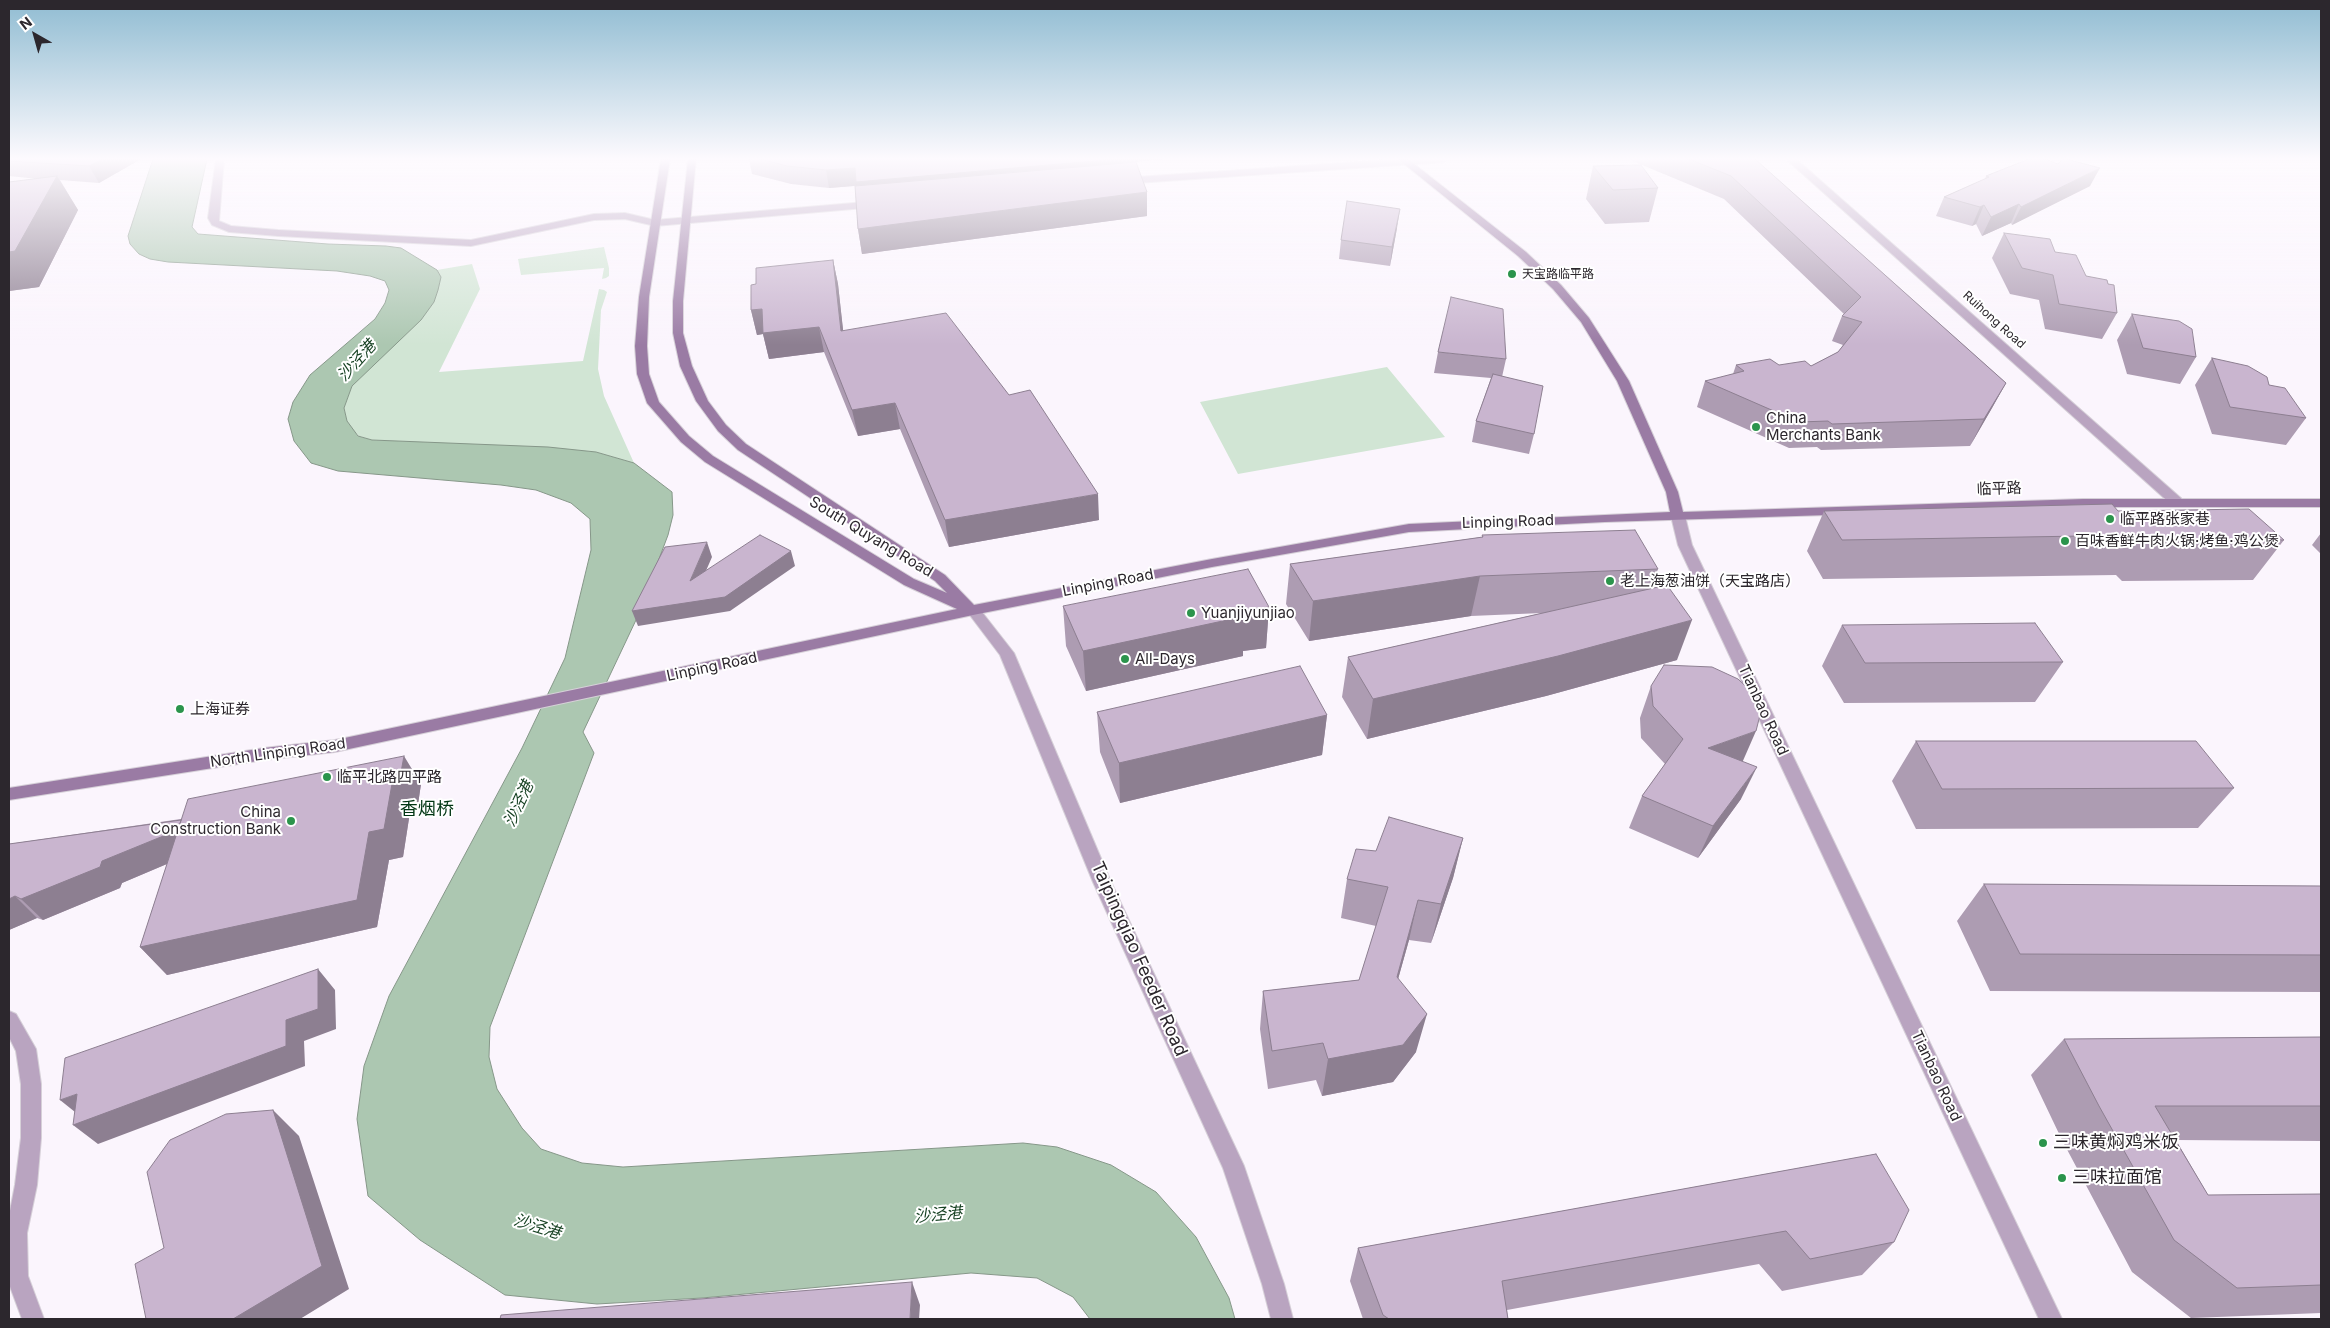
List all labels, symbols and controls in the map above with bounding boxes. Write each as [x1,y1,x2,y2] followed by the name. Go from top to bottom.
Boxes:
[10,10,60,60] north arrow
[16,13,35,33] text: N
[1522,267,1594,281] place label: 天宝路临平路
[1506,268,1518,280] marker: 天宝路临平路
[1960,288,2028,352] street label: Ruihong Road
[334,337,380,385] water label: 沙泾港
[1766,409,1881,444] place label: China Merchants Bank
[1750,421,1762,433] marker: China Merchants Bank
[1976,479,2022,499] street label: 临平路
[806,493,936,581] street label: South Quyang Road
[2120,510,2210,528] place label: 临平路张家巷
[1462,511,1554,533] street label: Linping Road
[2104,513,2116,525] marker: 临平路张家巷
[2075,532,2279,550] place label: 百味香鲜牛肉火锅·烤鱼·鸡公煲
[2059,535,2071,547] marker: 百味香鲜牛肉火锅·烤鱼·鸡公煲
[1061,565,1155,601] street label: Linping Road
[1620,572,1800,590] place label: 老上海葱油饼（天宝路店）
[1604,575,1616,587] marker: 老上海葱油饼（天宝路店）
[1201,604,1295,622] place label: Yuanjiyunjiao
[1185,607,1197,619] marker: Yuanjiyunjiao
[665,649,759,685] street label: Linping Road
[1135,650,1195,668] place label: All-Days
[1119,653,1131,665] marker: All-Days
[1734,662,1792,758] street label: Tianbao Road
[190,700,250,718] place label: 上海证券
[174,703,186,715] marker: 上海证券
[209,735,347,771] street label: North Linping Road
[337,768,442,786] place label: 临平北路四平路
[321,771,333,783] marker: 临平北路四平路
[500,778,538,830] water label: 沙泾港
[400,799,454,821] district label: 香烟桥
[150,803,281,838] place label: China Construction Bank
[285,815,297,827] marker: China Construction Bank
[1086,858,1192,1060] street label: Taipingqiao Feeder Road
[1907,1028,1965,1124] street label: Tianbao Road
[2053,1132,2179,1154] place label: 三味黄焖鸡米饭
[2037,1137,2049,1149] marker: 三味黄焖鸡米饭
[2072,1167,2162,1189] place label: 三味拉面馆
[2056,1172,2068,1184] marker: 三味拉面馆
[913,1203,963,1227] water label: 沙泾港
[511,1211,563,1243] water label: 沙泾港

